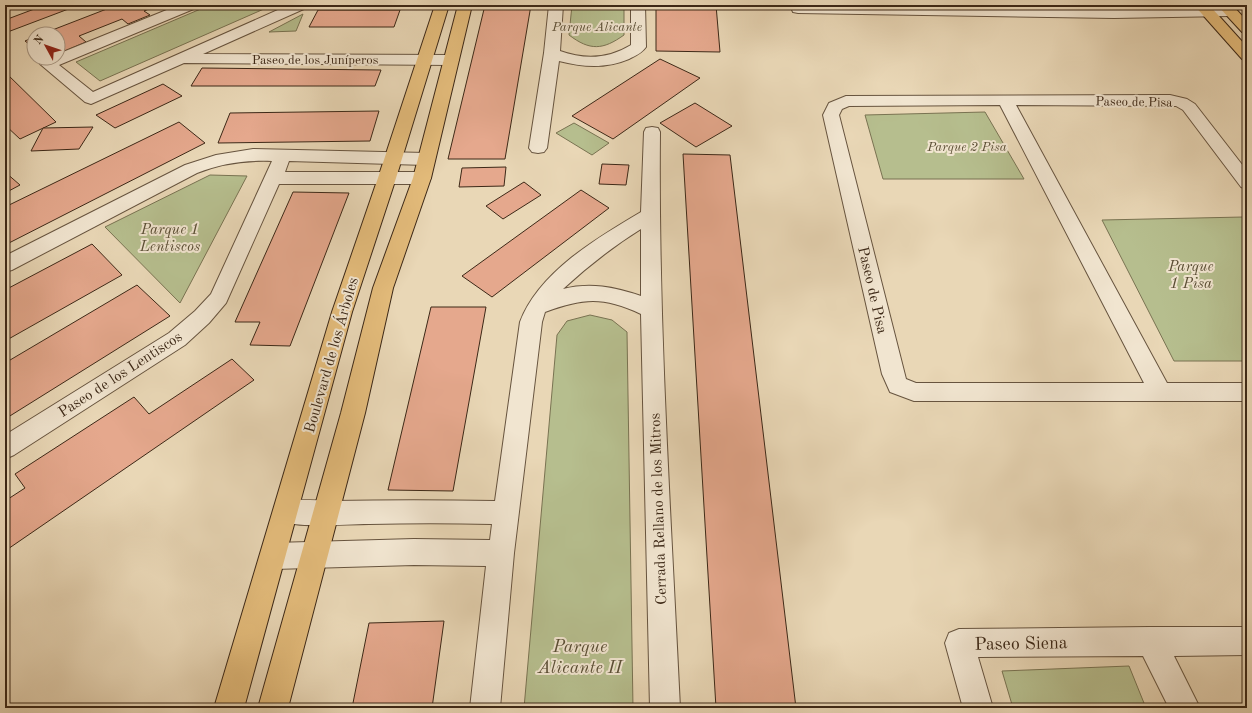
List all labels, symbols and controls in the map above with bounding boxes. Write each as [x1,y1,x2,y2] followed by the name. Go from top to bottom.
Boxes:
[551,21,642,34] park label: Parque Alicante
[26,26,66,66] north arrow
[33,33,47,47] text: N
[252,54,379,67] street label: Paseo de los Juníperos
[1095,95,1173,110] street label: Paseo de Pisa
[926,141,1007,154] park label: Parque 2 Pisa
[139,223,200,255] park label: Parque 1 Lentiscos
[854,245,889,336] street label: Paseo de Pisa
[1167,260,1214,292] park label: Parque 1 Pisa
[300,275,362,435] street label: Boulevard de los Árboles
[56,330,185,421] street label: Paseo de los Lentiscos
[649,413,670,605] street label: Cerrada Rellano de los Mitros
[974,634,1068,654] street label: Paseo Siena
[537,638,624,677] park label: Parque Alicante II

